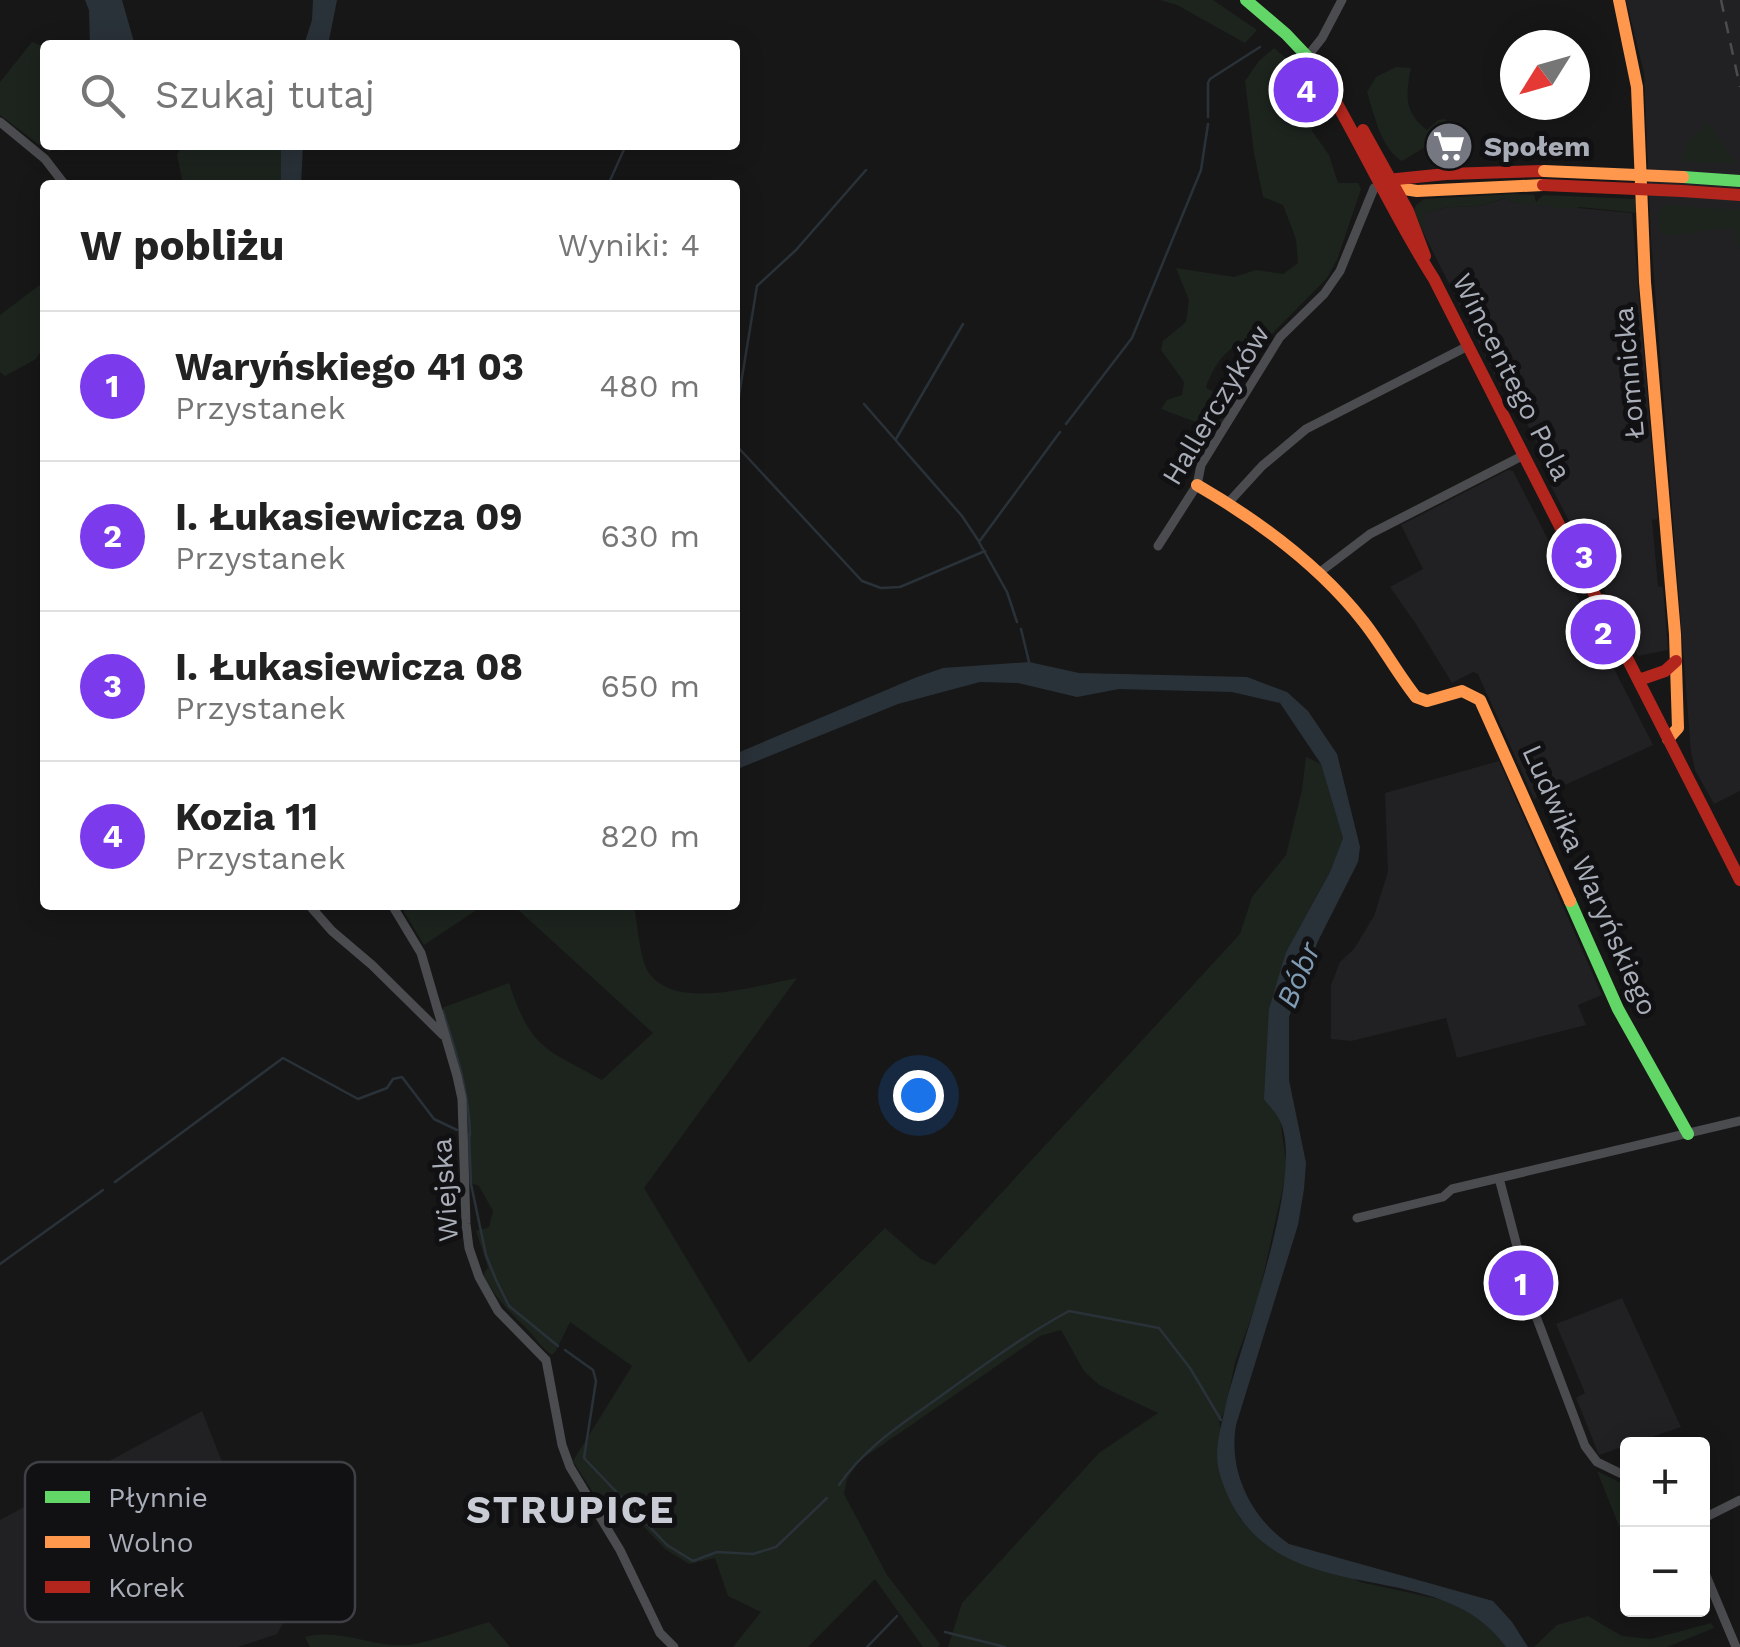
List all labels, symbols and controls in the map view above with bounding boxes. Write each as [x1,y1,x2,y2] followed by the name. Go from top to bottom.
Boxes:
[1500,30,1590,120] north arrow
[40,40,740,150] search box
[1274,52,1338,128] pin: 4
[75,68,130,123] icon: search
[155,73,375,117] text: Szukaj tutaj
[1423,120,1475,172] supermarket icon: Społem
[1484,130,1590,163] place label: Społem
[80,221,285,270] text: W pobliżu
[558,226,700,264] text: Wyniki: 4
[1446,268,1578,486] street label: Wincentego Pola
[1607,305,1651,440] street label: Łomnicka
[1155,319,1277,491] street label: Hallerczyków
[175,345,524,389] text: Waryńskiego 41 03
[106,367,119,405] text: 1
[599,367,700,405] text: 480 m
[175,389,346,427] text: Przystanek
[175,495,523,539] text: I. Łukasiewicza 09
[103,517,122,555] text: 2
[601,517,700,555] text: 630 m
[1552,518,1616,594] pin: 3
[175,539,346,577] text: Przystanek
[1570,594,1636,670] pin: 2
[175,645,523,689] text: I. Łukasiewicza 08
[103,667,122,705] text: 3
[601,667,700,705] text: 650 m
[175,689,346,727] text: Przystanek
[1515,740,1665,1020] street label: Ludwika Waryńskiego
[175,795,318,839] text: Kozia 11
[102,817,123,855] text: 4
[600,817,700,855] text: 820 m
[175,839,346,877] text: Przystanek
[1269,936,1328,1013] water label: Bóbr
[893,1070,944,1121] your location
[425,1137,465,1243] street label: Wiejska
[1488,1246,1554,1320] pin: 1
[1620,1437,1710,1617] map controls
[1620,1437,1710,1527] button: +
[25,1462,355,1622] legend
[108,1481,208,1514] text: Płynnie
[466,1488,676,1532] district label: STRUPICE
[108,1526,193,1559] text: Wolno
[1620,1527,1710,1617] button: −
[108,1571,185,1604] text: Korek

